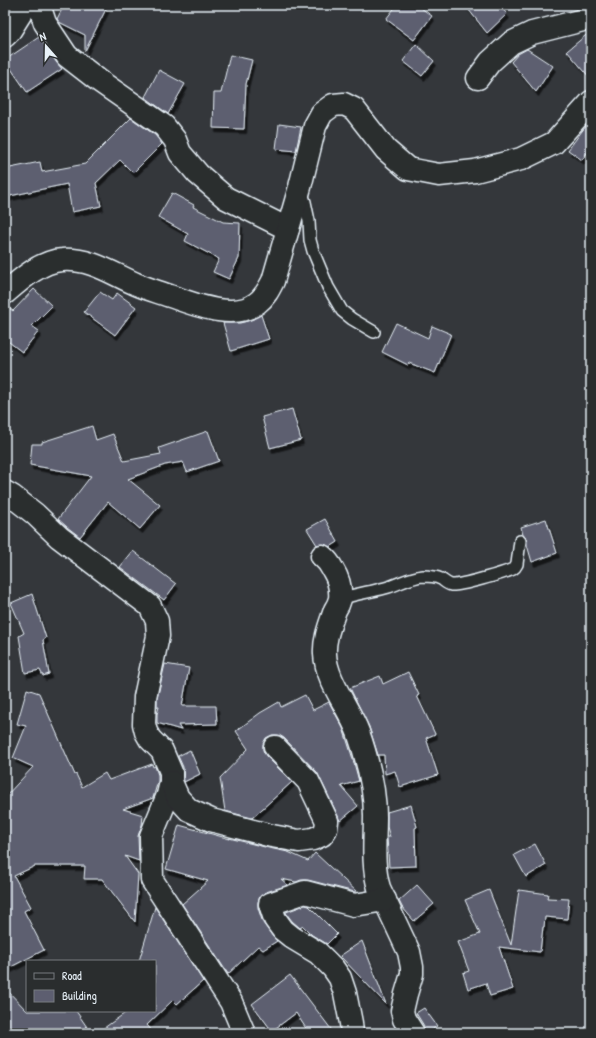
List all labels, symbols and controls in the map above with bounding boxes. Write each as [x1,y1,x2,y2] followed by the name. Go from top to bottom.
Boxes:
[26,26,66,66] north arrow
[37,29,48,44] text: N
[26,960,156,1012] legend
[62,967,82,984] text: Road
[62,987,97,1004] text: Building

